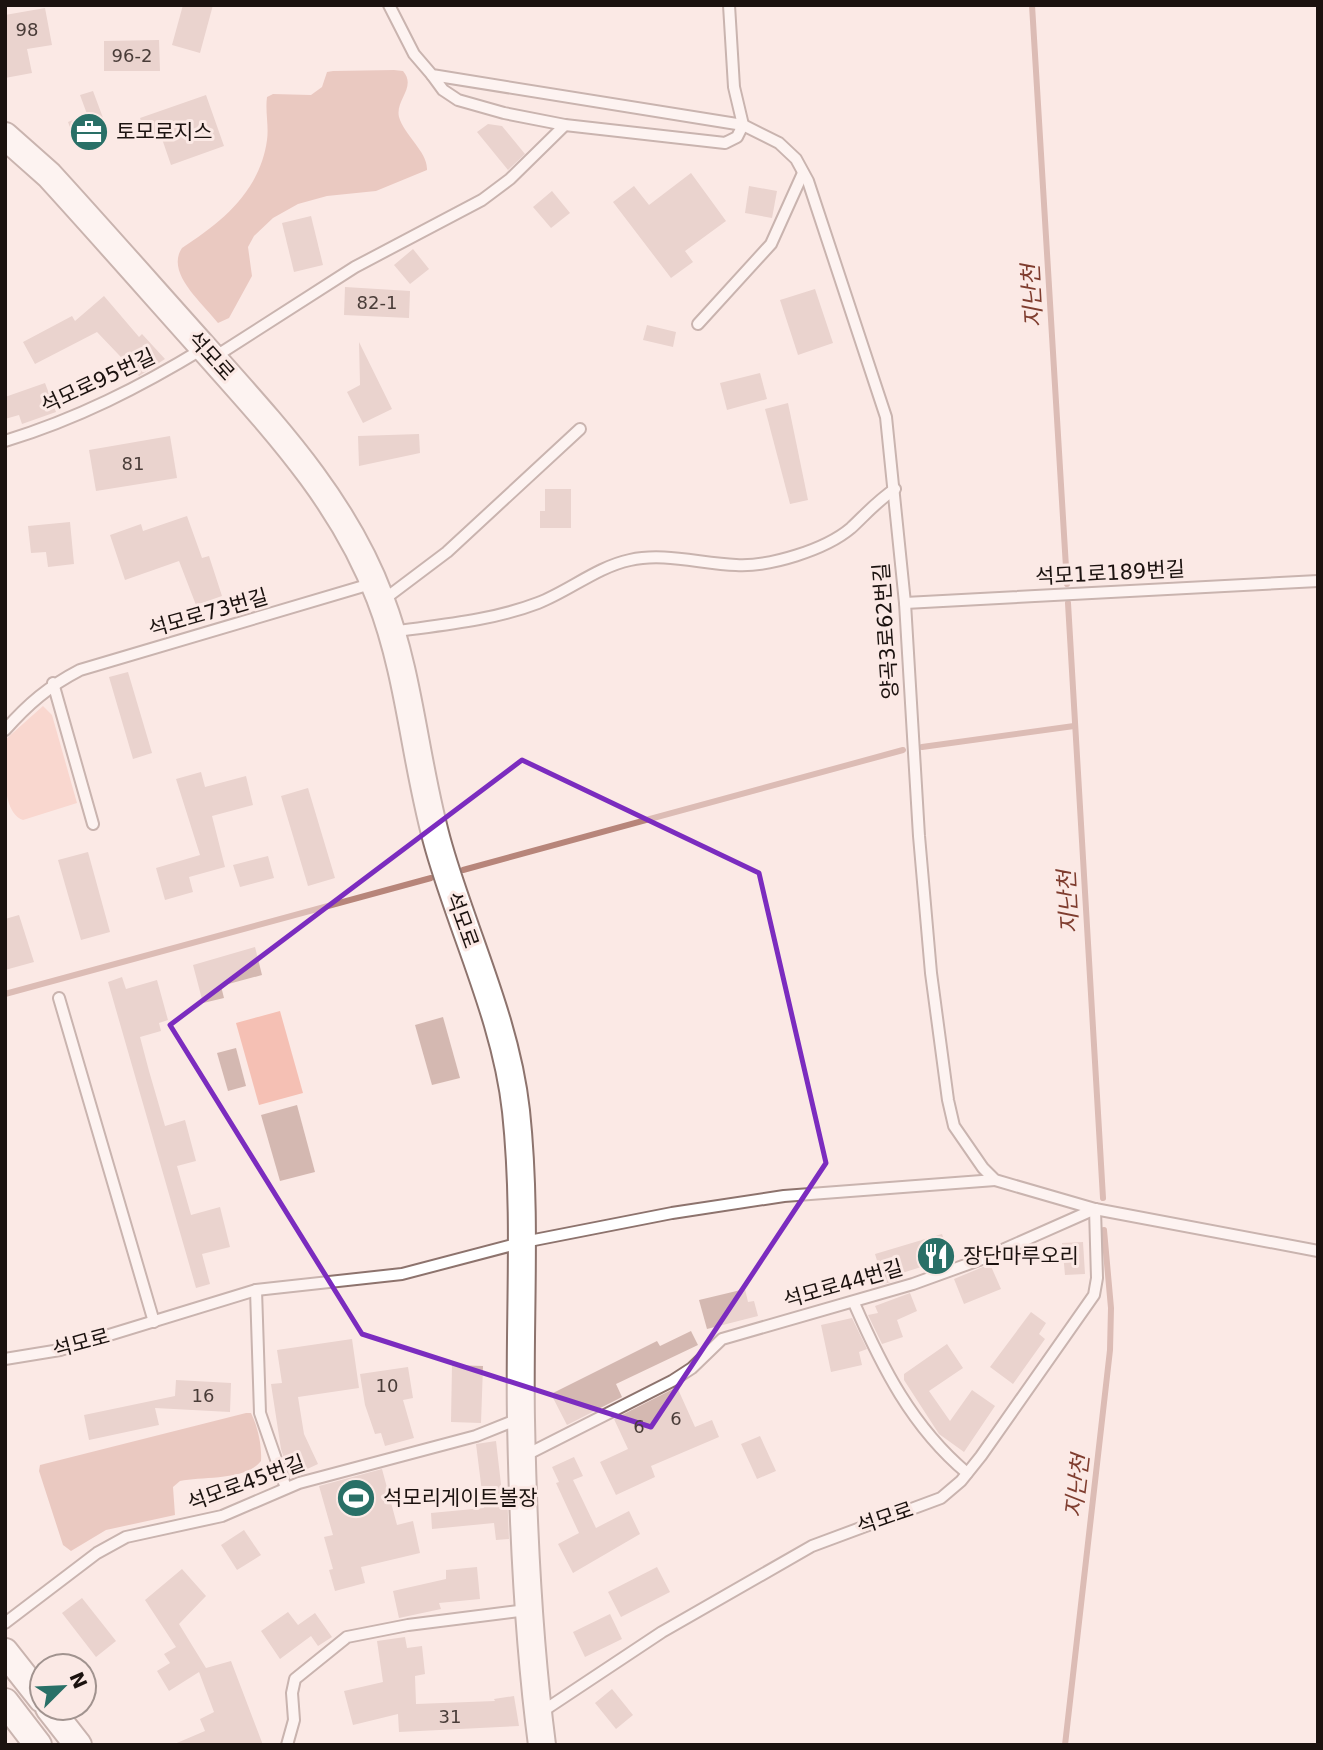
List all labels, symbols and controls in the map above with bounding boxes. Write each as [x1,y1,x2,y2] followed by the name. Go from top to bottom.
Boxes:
[16,19,38,40] house number: 98
[112,45,152,66] house number: 96-2
[68,111,110,153] office icon: 토모로지스
[116,120,213,144] place label: 토모로지스
[1017,261,1047,328] water label: 지난천
[357,292,397,313] house number: 82-1
[183,326,239,386] street label: 석모로
[37,344,159,418] street label: 석모로95번길
[122,453,144,474] house number: 81
[1034,557,1186,589] street label: 석모1로189번길
[869,562,903,700] street label: 양곡3로62번길
[145,584,271,642] street label: 석모로73번길
[1053,867,1083,934] water label: 지난천
[441,889,483,951] street label: 석모로
[915,1235,957,1277] restaurant icon: 장단마루오리
[963,1244,1079,1268] place label: 장단마루오리
[780,1255,906,1313] street label: 석모로44번길
[50,1324,112,1362] street label: 석모로
[376,1375,398,1396] house number: 10
[192,1385,214,1406] house number: 16
[670,1408,682,1429] house number: 6
[633,1416,645,1437] house number: 6
[1060,1450,1094,1519] water label: 지난천
[184,1451,308,1515] street label: 석모로45번길
[335,1477,377,1519] sports icon: 석모리게이트볼장
[383,1486,538,1510] place label: 석모리게이트볼장
[854,1497,916,1539] street label: 석모로
[28,1652,98,1722] north arrow
[65,1668,92,1692] text: N
[439,1706,461,1727] house number: 31

